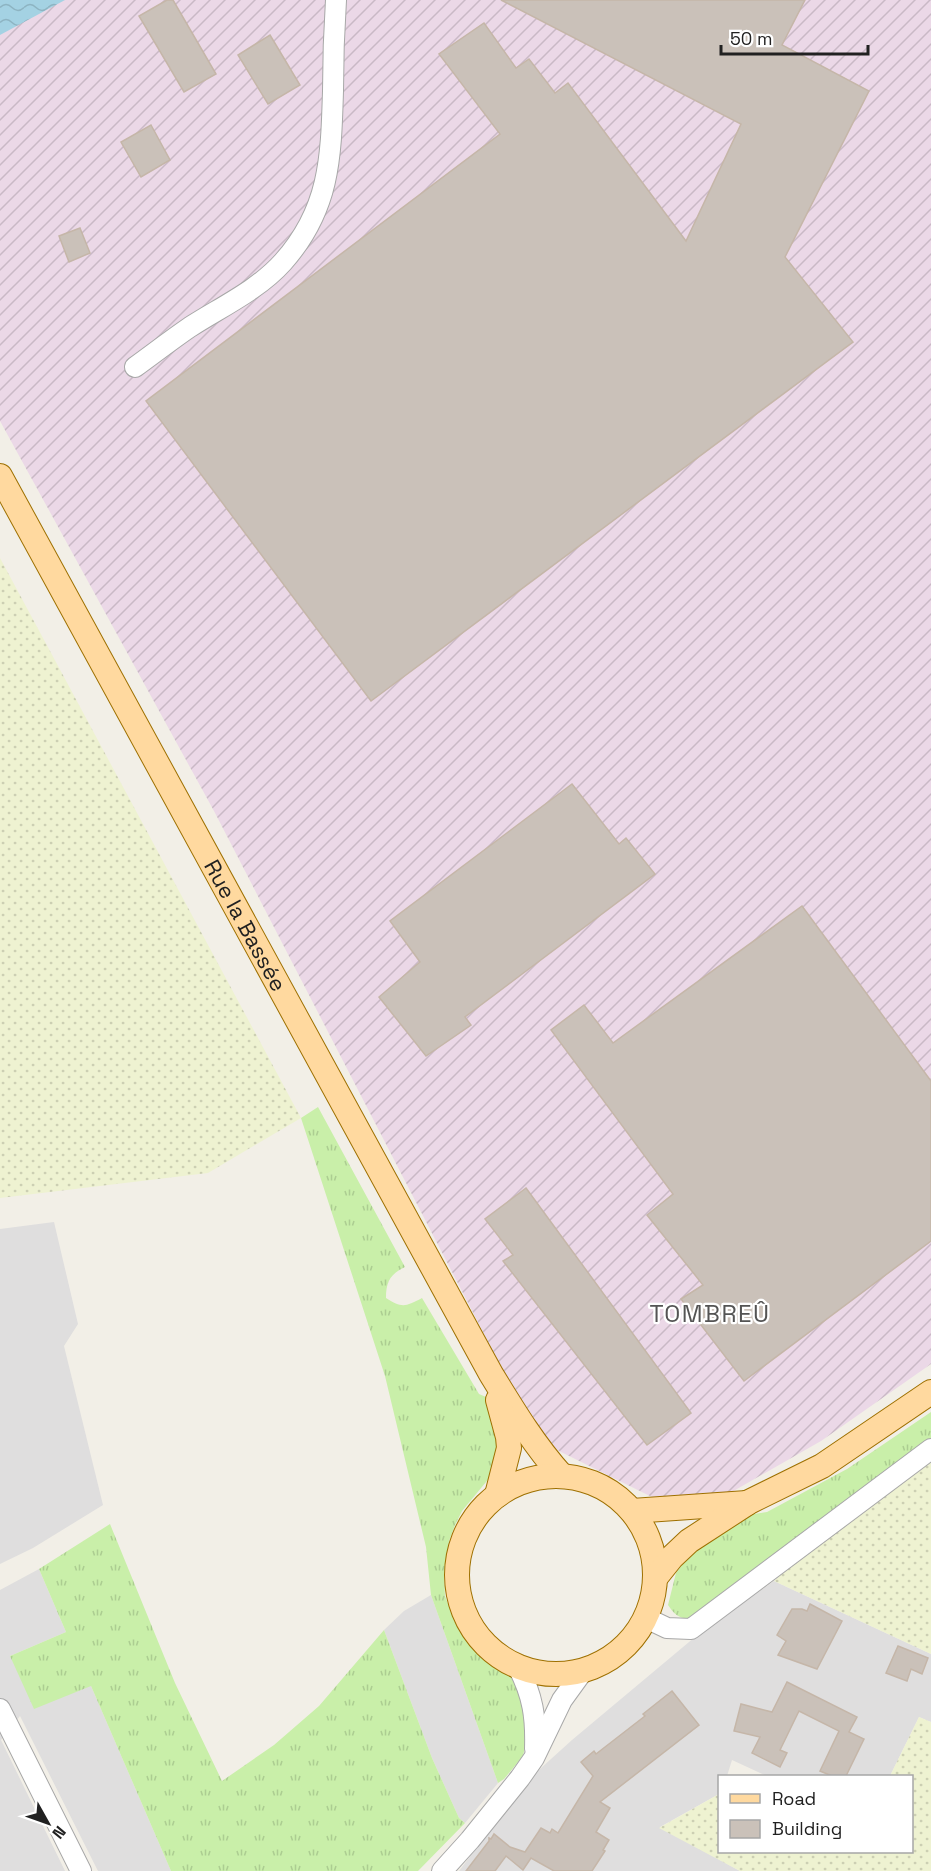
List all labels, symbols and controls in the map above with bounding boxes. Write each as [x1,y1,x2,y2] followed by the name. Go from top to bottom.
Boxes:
[721,18,868,56] scale bar
[730,27,772,50] text: 50 m
[198,854,293,996] street label: Rue la Bassée
[649,1298,771,1329] district label: TOMBREÛ
[718,1775,913,1853] legend
[772,1787,816,1810] text: Road
[18,1793,78,1853] north arrow
[772,1817,842,1840] text: Building
[48,1821,71,1843] text: N

